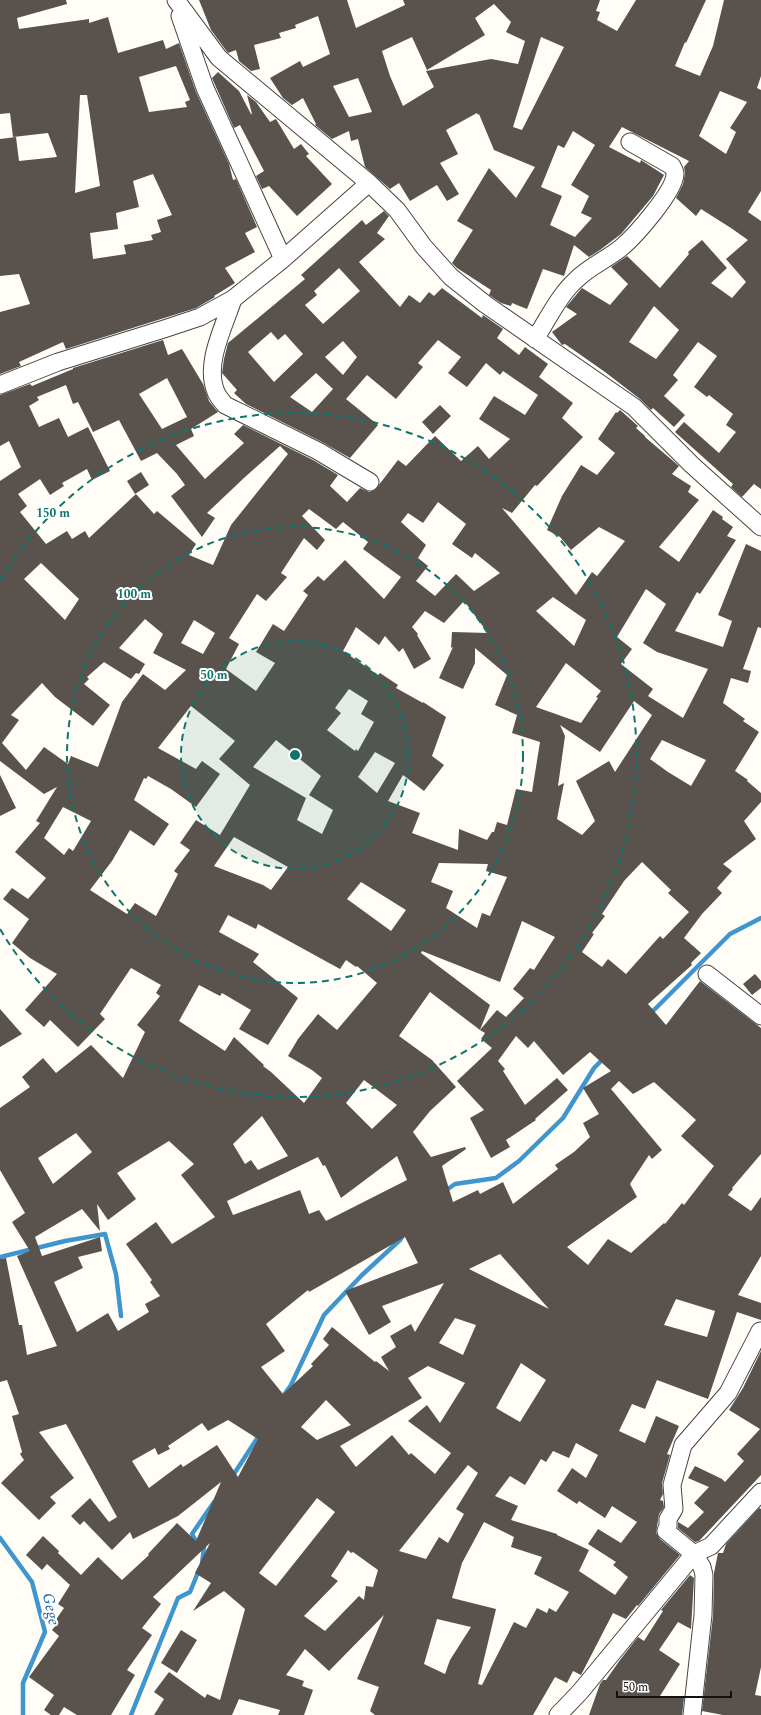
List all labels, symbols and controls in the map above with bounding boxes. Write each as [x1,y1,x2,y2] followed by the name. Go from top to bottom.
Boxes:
[36,504,70,523] text: 150 m
[117,585,151,604] text: 100 m
[200,666,228,685] text: 50 m
[288,748,302,762] centre of rings
[36,1591,66,1628] water label: Gege
[617,1673,731,1699] scale bar
[623,1678,648,1697] text: 50 m

